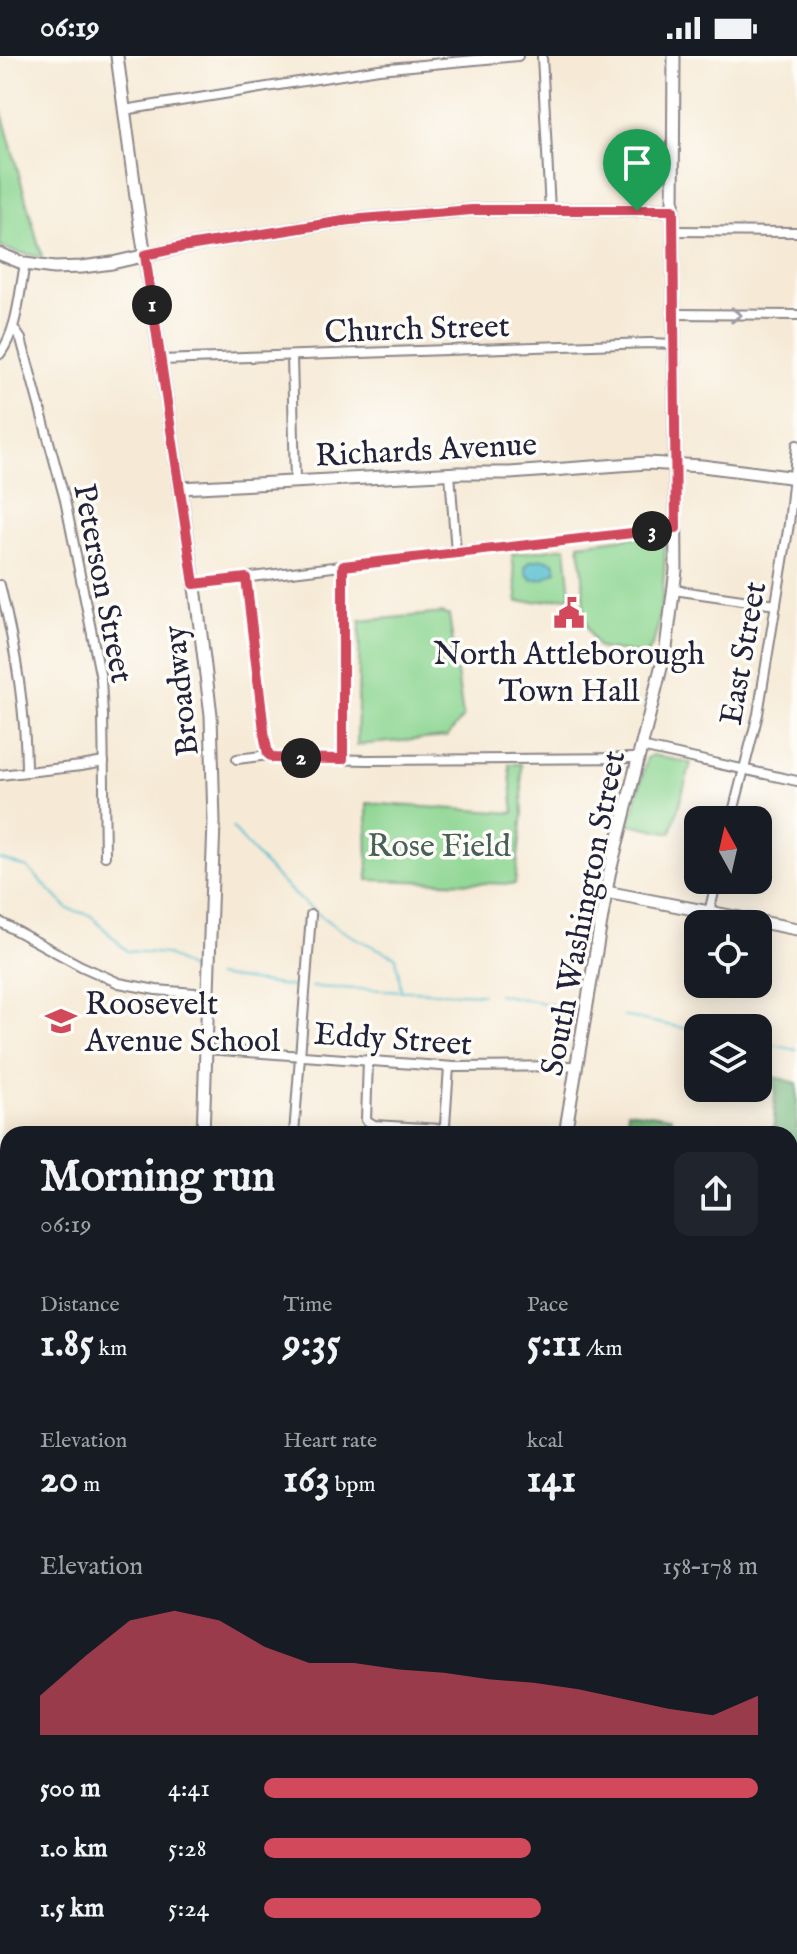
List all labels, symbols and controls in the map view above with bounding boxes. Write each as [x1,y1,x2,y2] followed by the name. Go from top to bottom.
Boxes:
[40,9,100,47] text: 06:19
[603,129,671,211] pin
[615,141,659,185] icon: arrive
[132,285,172,325] pin: 1
[148,291,156,319] text: 1
[730,306,743,324] one-way arrow
[324,307,510,354] street label: Church Street
[314,425,538,478] street label: Richards Avenue
[62,480,141,687] street label: Peterson Street
[632,511,672,551] pin: 3
[648,517,656,545] text: 3
[712,579,777,728] street label: East Street
[552,596,586,630] public building icon: North Attleborough Town Hall
[155,623,210,758] street label: Broadway
[433,635,705,713] place label: North Attleborough Town Hall
[281,738,321,778] pin: 2
[296,744,306,772] text: 2
[533,747,636,1080] street label: South Washington Street
[684,806,772,894] north arrow
[684,806,772,1102] map controls
[367,827,512,868] park label: Rose Field
[684,910,772,998] button: locate
[84,985,280,1063] place label: Roosevelt Avenue School
[44,1004,78,1038] school or university icon: Roosevelt Avenue School
[684,1014,772,1102] button: layers
[312,1015,473,1066] street label: Eddy Street
[40,1150,275,1206] text: Morning run
[674,1152,758,1236] button: share
[40,1208,92,1241] text: 06:19
[40,1291,120,1319] text: Distance
[283,1291,332,1319] text: Time
[527,1291,568,1319] text: Pace
[40,1319,94,1370] text: 1.85
[283,1319,341,1370] text: 9:35
[527,1319,582,1370] text: 5:11
[94,1335,127,1363] text: km
[582,1335,623,1363] text: /km
[40,1427,127,1455] text: Elevation
[283,1427,377,1455] text: Heart rate
[527,1427,563,1455] text: kcal
[40,1455,78,1506] text: 20
[283,1455,330,1506] text: 163
[527,1455,576,1506] text: 141
[78,1471,100,1499] text: m
[330,1471,375,1499] text: bpm
[40,1550,143,1583] text: Elevation
[662,1550,758,1583] text: 158–178 m
[40,1772,101,1805] text: 500 m
[168,1772,210,1805] text: 4:41
[40,1832,108,1865] text: 1.0 km
[168,1832,207,1865] text: 5:28
[40,1892,104,1925] text: 1.5 km
[168,1892,209,1925] text: 5:24

